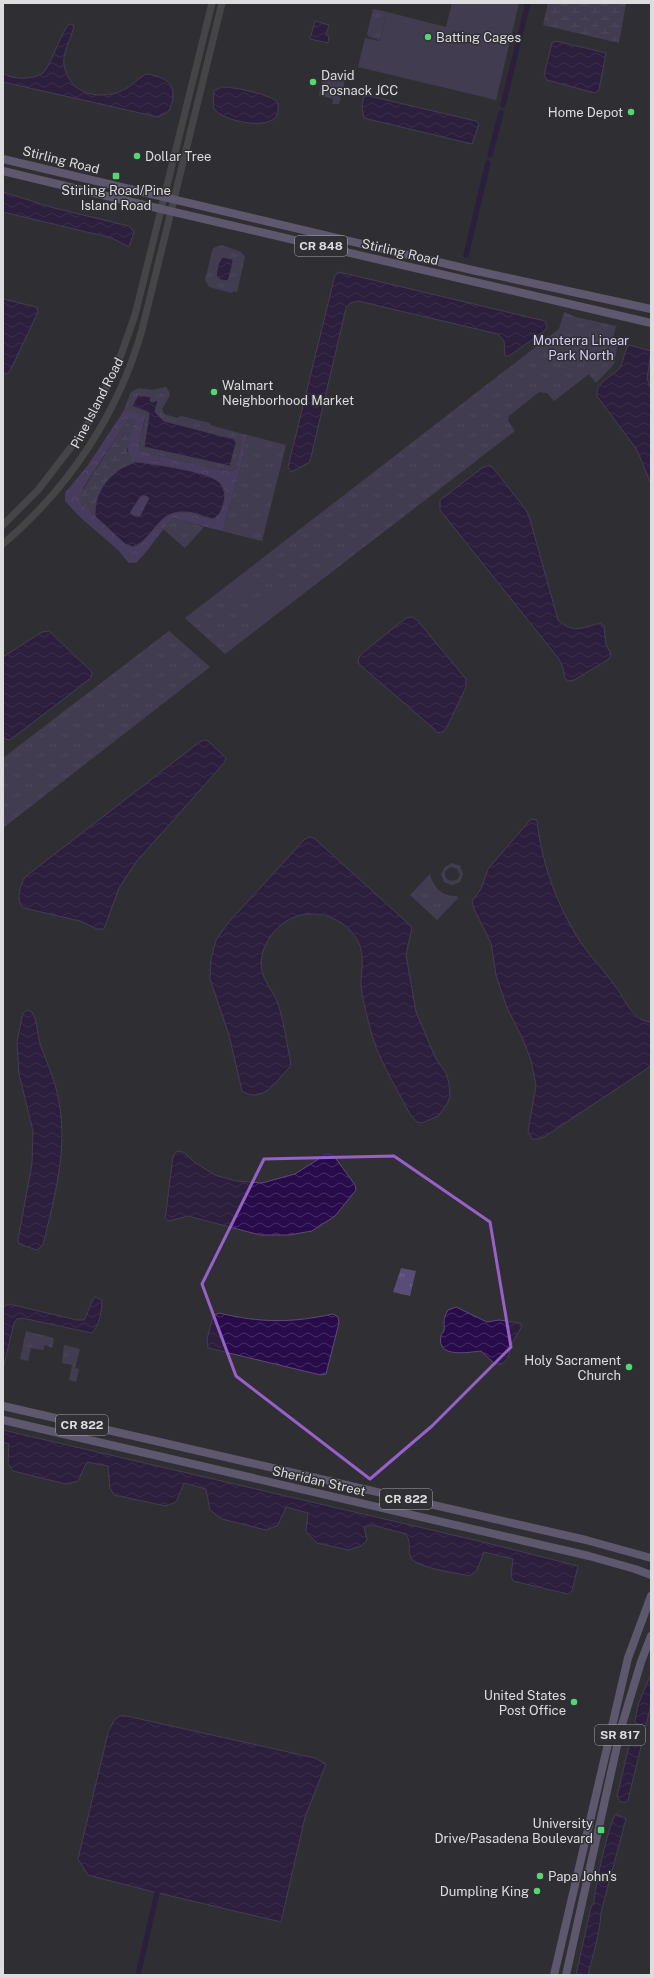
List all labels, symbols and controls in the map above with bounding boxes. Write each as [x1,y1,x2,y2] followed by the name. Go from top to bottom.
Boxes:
[436,30,521,45] place label: Batting Cages
[423,32,433,42] marker: Batting Cages
[321,68,398,98] place label: David Posnack JCC
[308,77,318,87] marker: David Posnack JCC
[548,105,623,120] place label: Home Depot
[626,107,636,117] marker: Home Depot
[21,143,101,177] street label: Stirling Road
[145,149,211,164] place label: Dollar Tree
[132,151,142,161] marker: Dollar Tree
[111,171,121,181] marker: Stirling Road/Pine Island Road
[61,183,171,213] place label: Stirling Road/Pine Island Road
[295,236,347,256] road number: CR 848
[360,236,440,268] street label: Stirling Road
[533,333,629,363] park label: Monterra Linear Park North
[68,355,126,451] street label: Pine Island Road
[222,378,354,408] place label: Walmart Neighborhood Market
[209,387,219,397] marker: Walmart Neighborhood Market
[524,1353,621,1383] place label: Holy Sacrament Church
[624,1362,634,1372] marker: Holy Sacrament Church
[56,1415,108,1435] road number: CR 822
[271,1463,367,1499] street label: Sheridan Street
[380,1489,432,1509] road number: CR 822
[484,1688,566,1718] place label: United States Post Office
[569,1697,579,1707] marker: United States Post Office
[595,1725,645,1745] road number: SR 817
[434,1816,593,1846] place label: University Drive/Pasadena Boulevard
[596,1825,606,1835] marker: University Drive/Pasadena Boulevard
[548,1869,617,1884] place label: Papa John's
[535,1871,545,1881] marker: Papa John's
[440,1884,529,1899] place label: Dumpling King
[532,1886,542,1896] marker: Dumpling King

